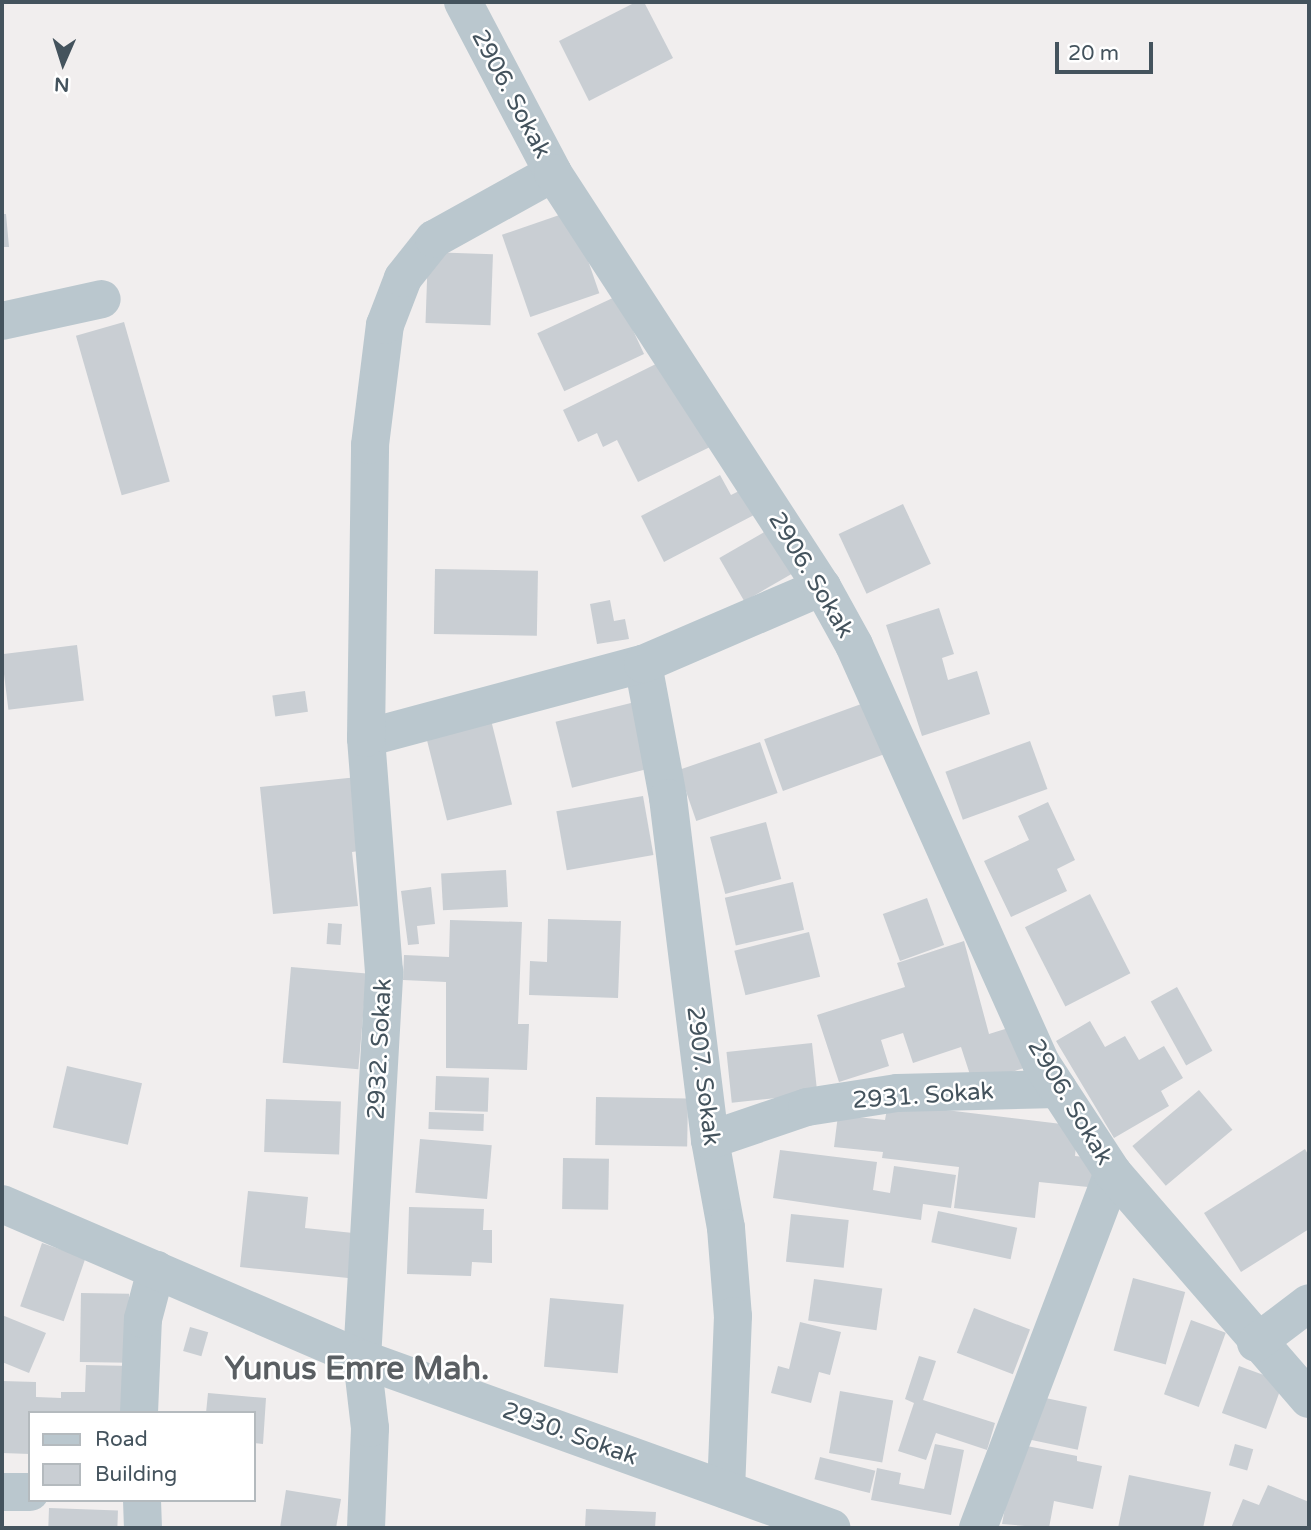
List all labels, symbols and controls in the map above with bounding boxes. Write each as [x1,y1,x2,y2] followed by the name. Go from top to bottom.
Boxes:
[465,25,557,163] street label: 2906. Sokak
[28,28,98,98] north arrow
[1059,28,1157,72] scale bar
[1068,41,1119,66] text: 20 m
[54,73,70,95] text: N
[762,507,860,643] street label: 2906. Sokak
[362,978,398,1120] street label: 2932. Sokak
[680,1005,726,1147] street label: 2907. Sokak
[1021,1034,1119,1170] street label: 2906. Sokak
[851,1077,995,1115] street label: 2931. Sokak
[225,1350,489,1388] district label: Yunus Emre Mah.
[499,1396,641,1472] street label: 2930. Sokak
[28,1411,256,1502] legend
[95,1427,148,1452] text: Road
[95,1462,177,1487] text: Building

